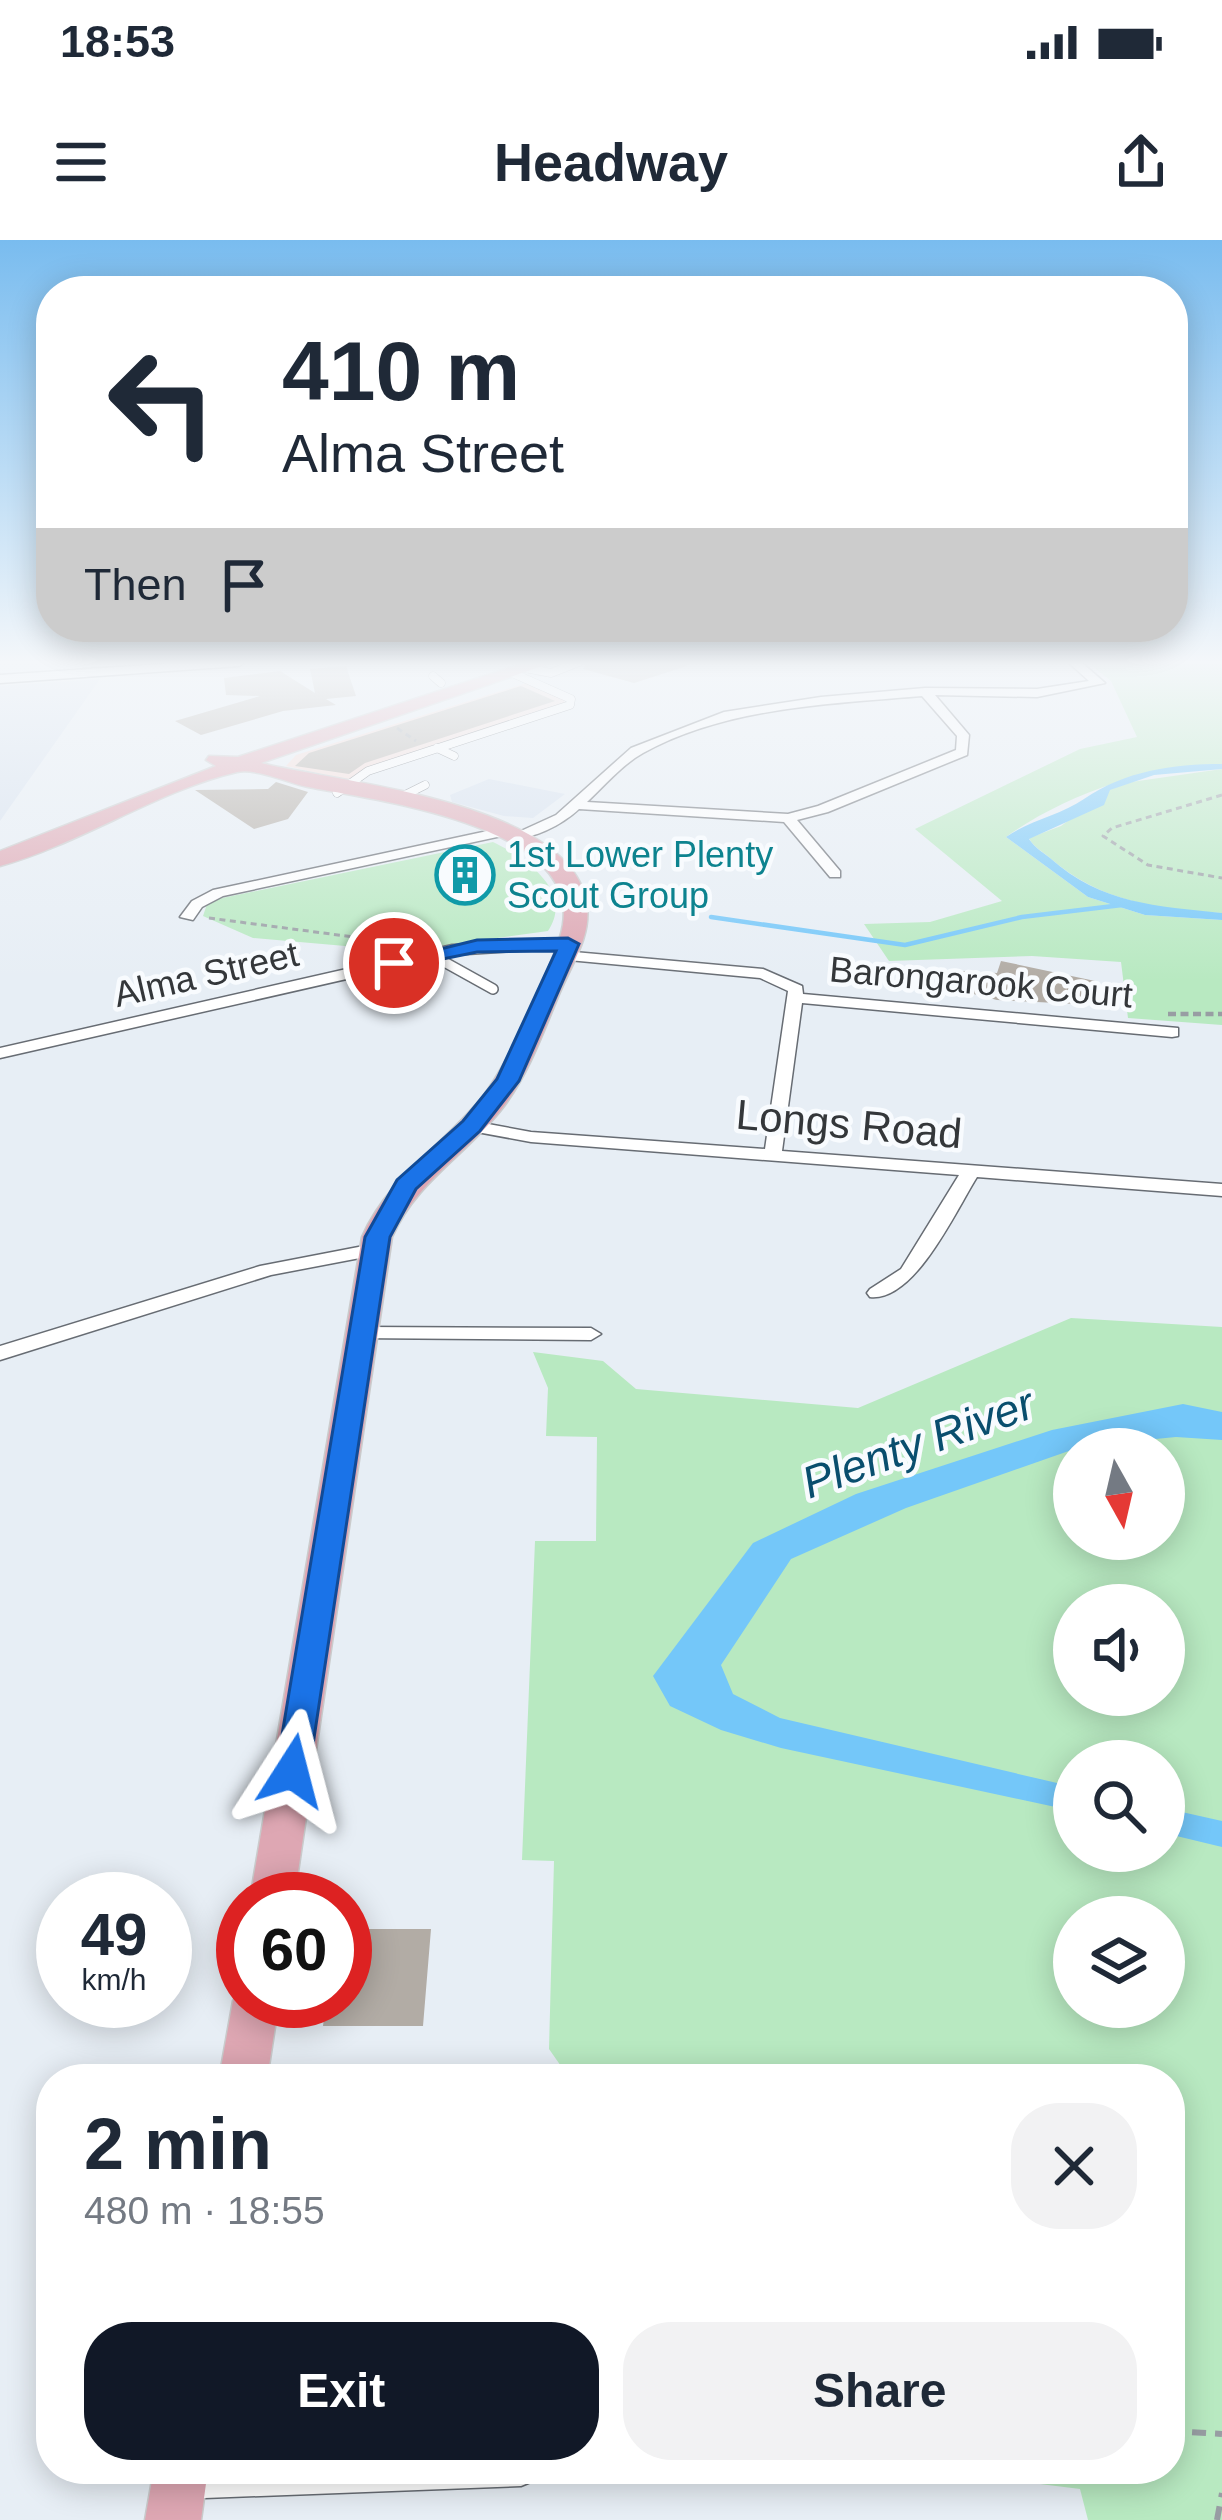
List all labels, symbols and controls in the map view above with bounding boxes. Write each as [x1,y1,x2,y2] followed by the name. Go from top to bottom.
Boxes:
[60,16,175,67] text: 18:53
[48,129,114,195] icon: menu
[1108,129,1174,195] icon: share
[494,132,728,192] text: Headway
[84,324,240,480] icon: left
[282,324,520,418] text: 410 m
[282,423,564,483] text: Alma Street
[211,552,277,618] icon: arrive
[84,559,187,610] text: Then
[507,834,773,916] place label: 1st Lower Plenty Scout Group
[434,844,496,906] building icon: 1st Lower Plenty Scout Group
[343,912,445,1014] pin
[361,930,427,996] icon: arrive
[110,933,302,1015] street label: Alma Street
[828,948,1134,1016] street label: Barongarook Court
[734,1091,964,1157] street label: Longs Road
[795,1377,1043,1508] water label: Plenty River
[1053,1428,1185,1560] north arrow
[1053,1428,1185,2028] map controls
[1053,1584,1185,1716] button: sound
[229,1708,355,1834] position arrow
[1053,1740,1185,1872] button: search
[216,1872,372,2028] speed limit sign: 60
[1053,1896,1185,2028] button: layers
[81,1901,147,1968] text: 49
[81,1963,147,1996] text: km/h
[1011,2103,1137,2229] button: close
[84,2104,272,2184] text: 2 min
[84,2189,325,2232] text: 480 m · 18:55
[84,2322,599,2460] button: Exit
[623,2322,1137,2460] button: Share

